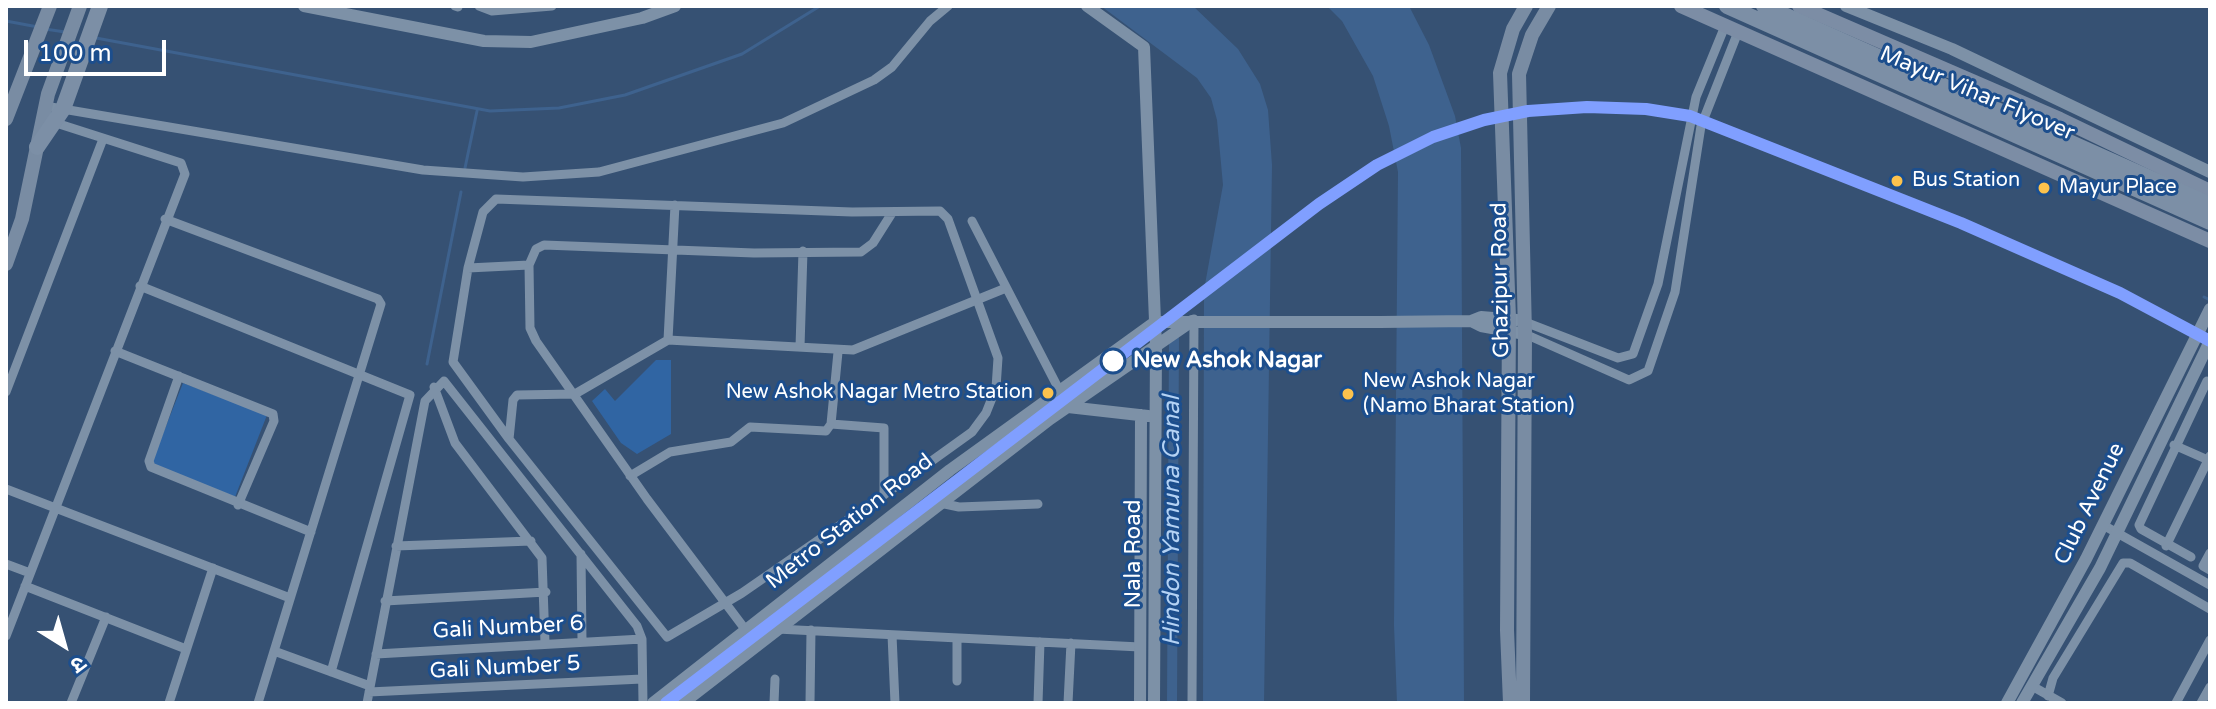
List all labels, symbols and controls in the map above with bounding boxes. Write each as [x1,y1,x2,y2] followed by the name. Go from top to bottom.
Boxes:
[28,24,170,74] scale bar
[38,39,112,68] text: 100 m
[1876,41,2078,147] street label: Mayur Vihar Flyover
[1912,169,2020,193] place label: Bus Station
[1889,173,1905,189] marker: Bus Station
[2059,176,2177,200] place label: Mayur Place
[2036,180,2052,196] marker: Mayur Place
[1486,202,1516,358] street label: Ghazipur Road
[1100,348,1126,374] marker: New Ashok Nagar
[1133,348,1322,374] place label: New Ashok Nagar
[1363,370,1575,417] place label: New Ashok Nagar (Namo Bharat Station)
[726,381,1033,405] place label: New Ashok Nagar Metro Station
[1040,385,1056,401] marker: New Ashok Nagar Metro Station
[1340,386,1356,402] marker: New Ashok Nagar (Namo Bharat Station)
[1159,395,1187,647] water label: Hindon Yamuna Canal
[2049,439,2131,569] street label: Club Avenue
[761,449,939,595] street label: Metro Station Road
[1121,500,1147,608] street label: Nala Road
[24,605,104,685] north arrow
[432,611,584,645] street label: Gali Number 6
[65,650,91,678] text: उ
[429,651,581,685] street label: Gali Number 5

